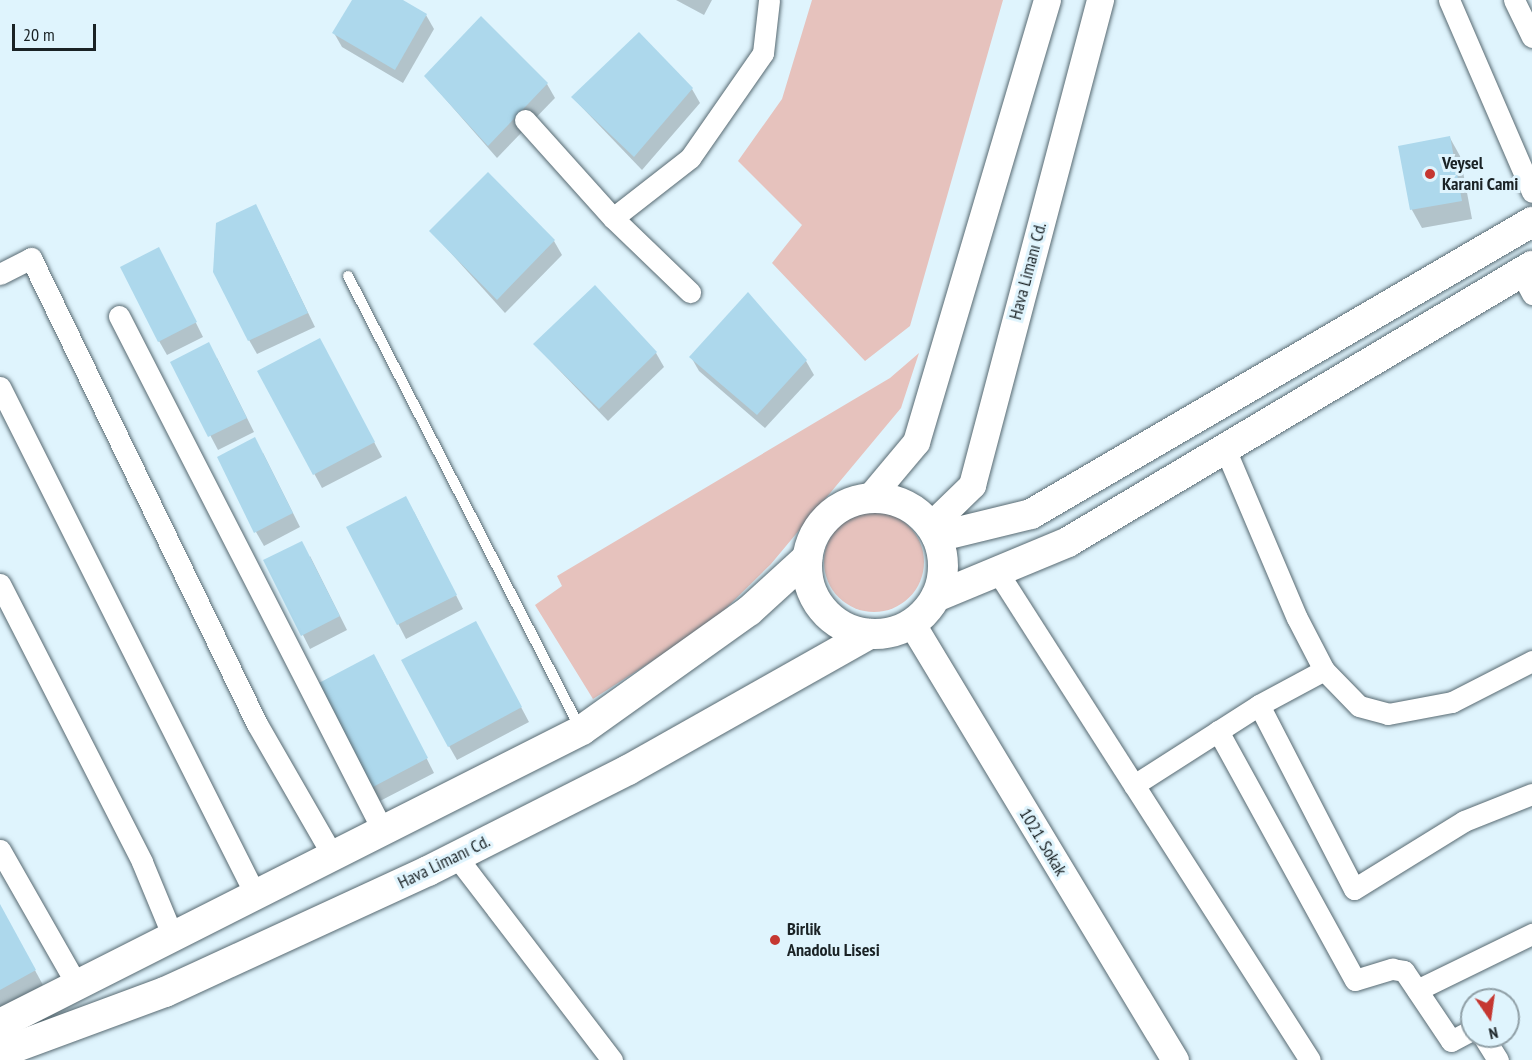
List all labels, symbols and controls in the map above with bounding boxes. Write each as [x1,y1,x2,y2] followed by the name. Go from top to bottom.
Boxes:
[15,12,99,50] scale bar
[23,23,55,46] text: 20 m
[1442,153,1519,195] place label: Veysel Karani Cami
[1423,167,1437,181] marker: Veysel Karani Cami
[1005,220,1051,322] street label: Hava Limanı Cd.
[1014,804,1072,880] street label: 1021. Sokak
[394,830,494,894] street label: Hava Limanı Cd.
[787,919,880,962] place label: Birlik Anadolu Lisesi
[768,933,782,947] marker: Birlik Anadolu Lisesi
[1460,988,1520,1048] north arrow
[1487,1023,1500,1044] text: N

